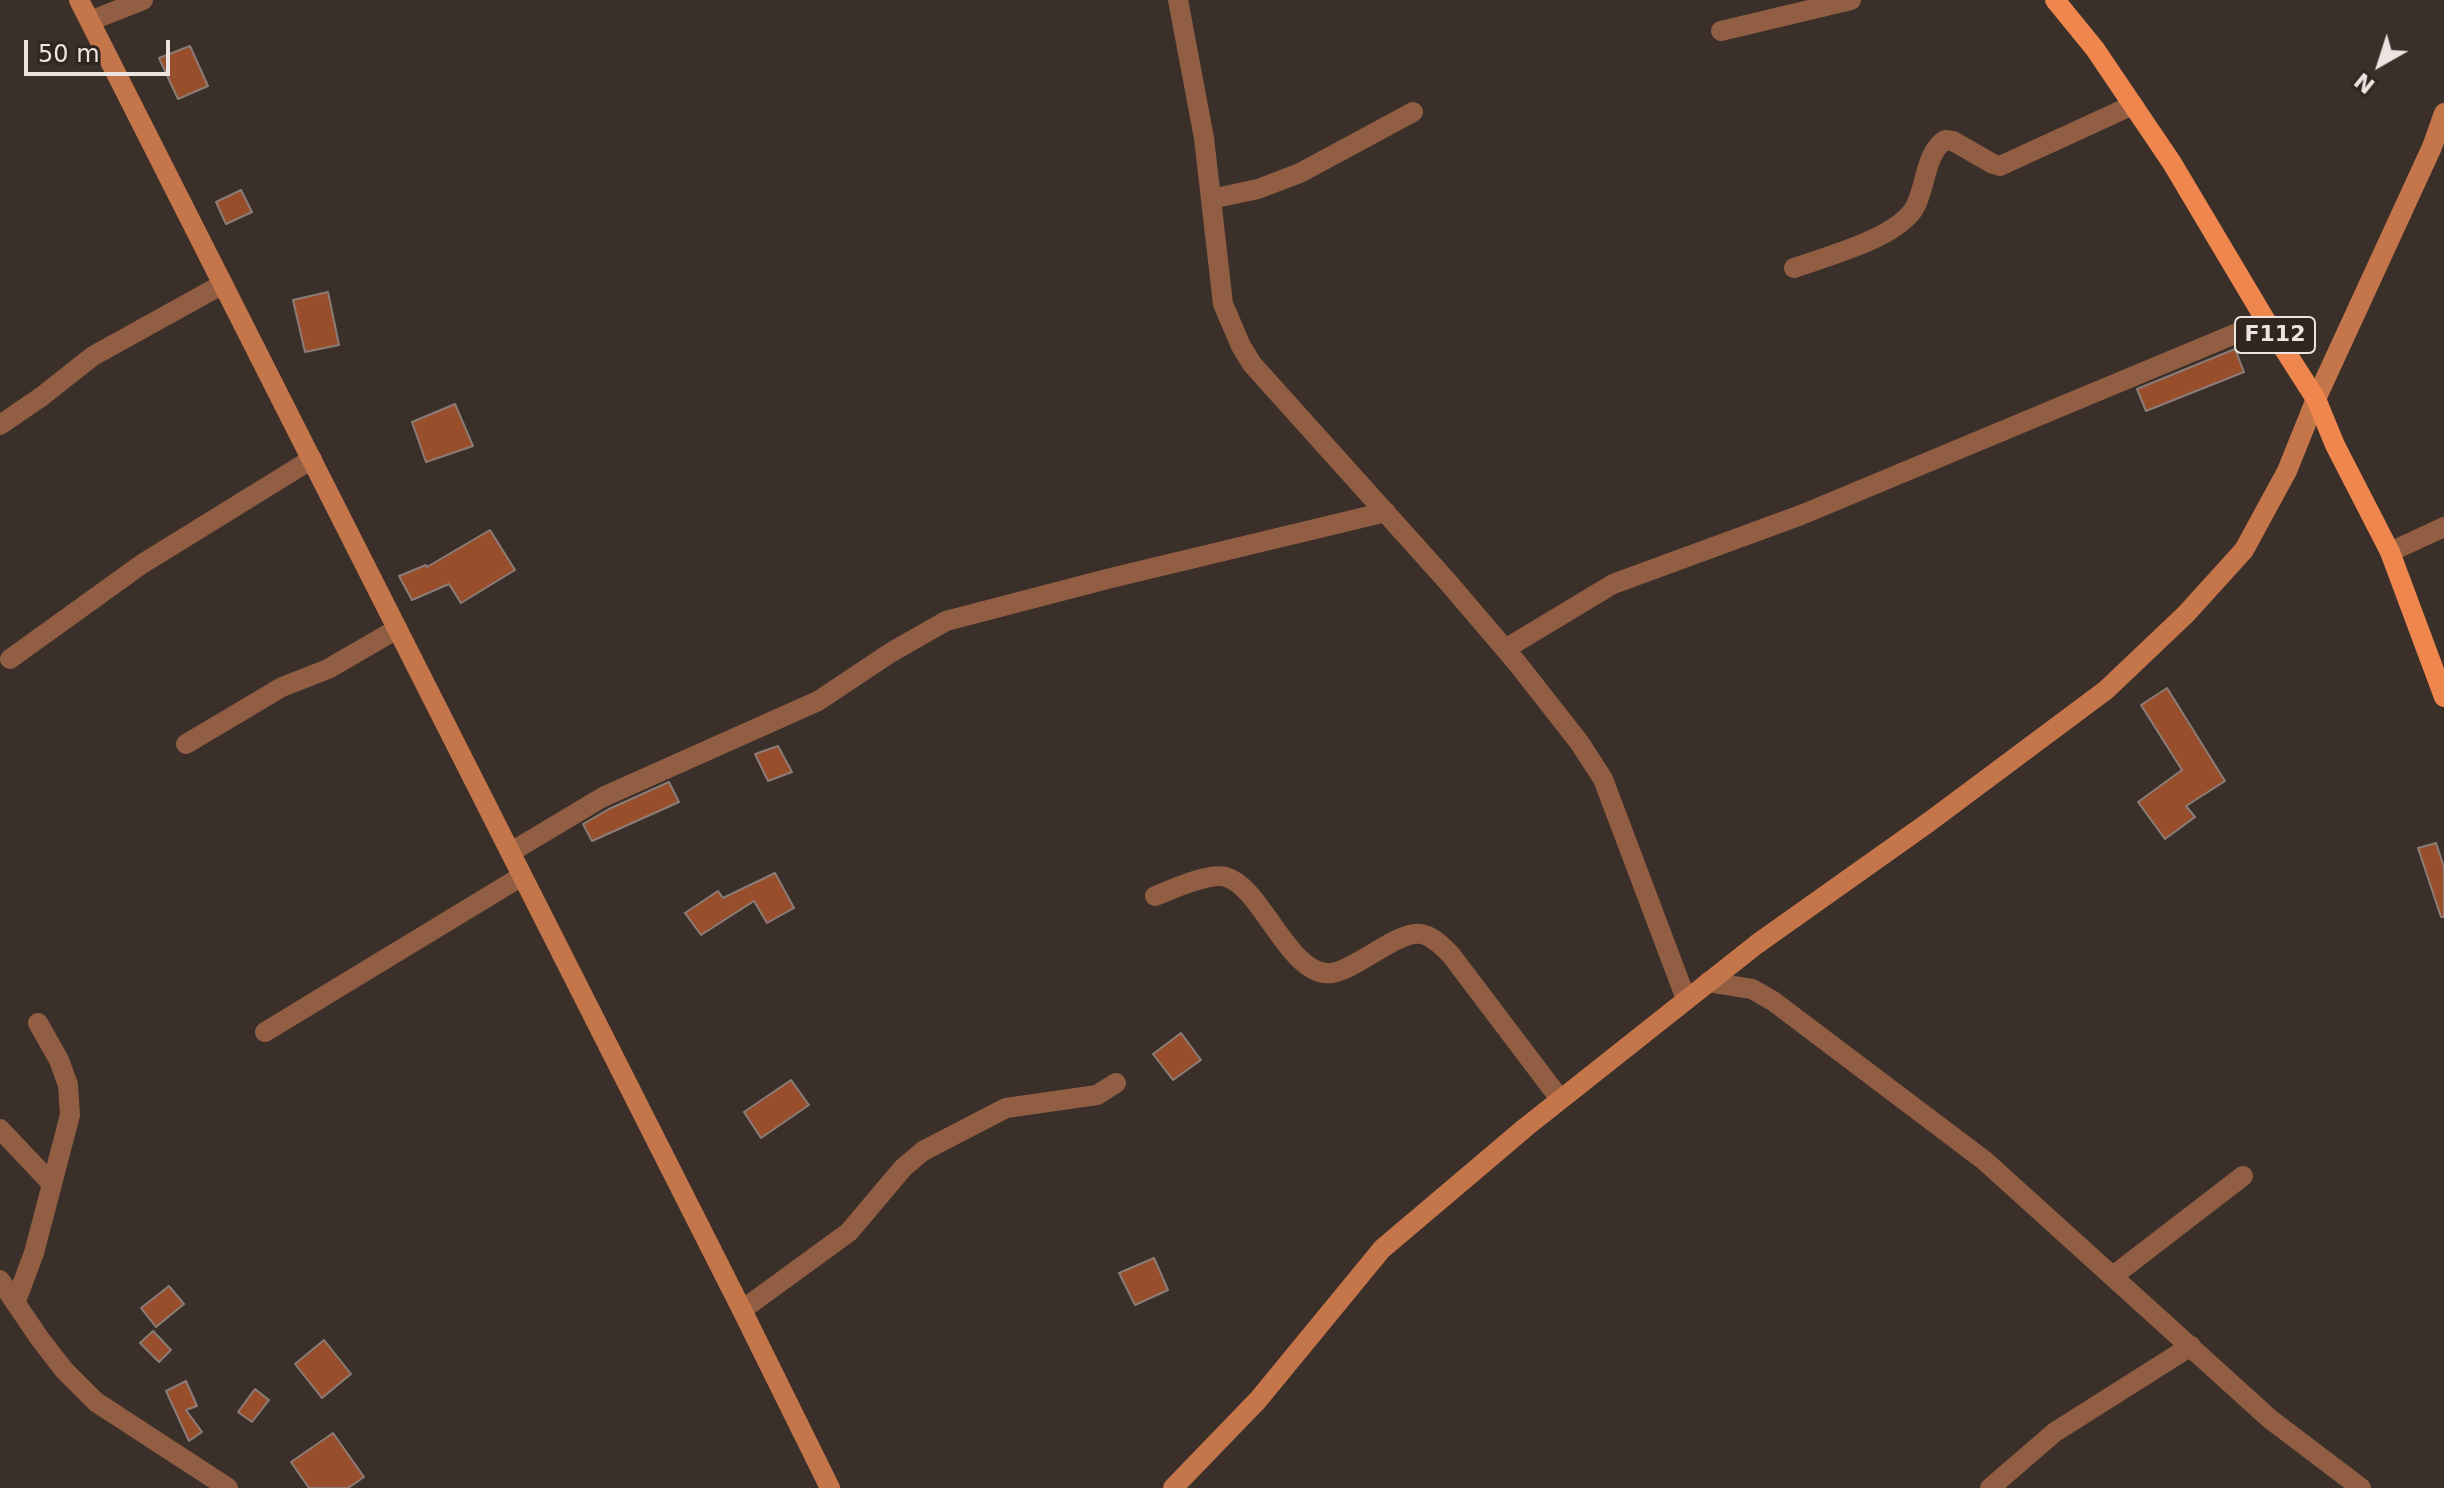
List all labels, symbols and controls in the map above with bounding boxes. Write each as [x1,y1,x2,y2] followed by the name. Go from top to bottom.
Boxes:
[28,24,174,74] scale bar
[2340,24,2420,104] north arrow
[38,40,100,68] text: 50 m
[2350,68,2380,99] text: N
[2235,317,2315,353] road number: F112

